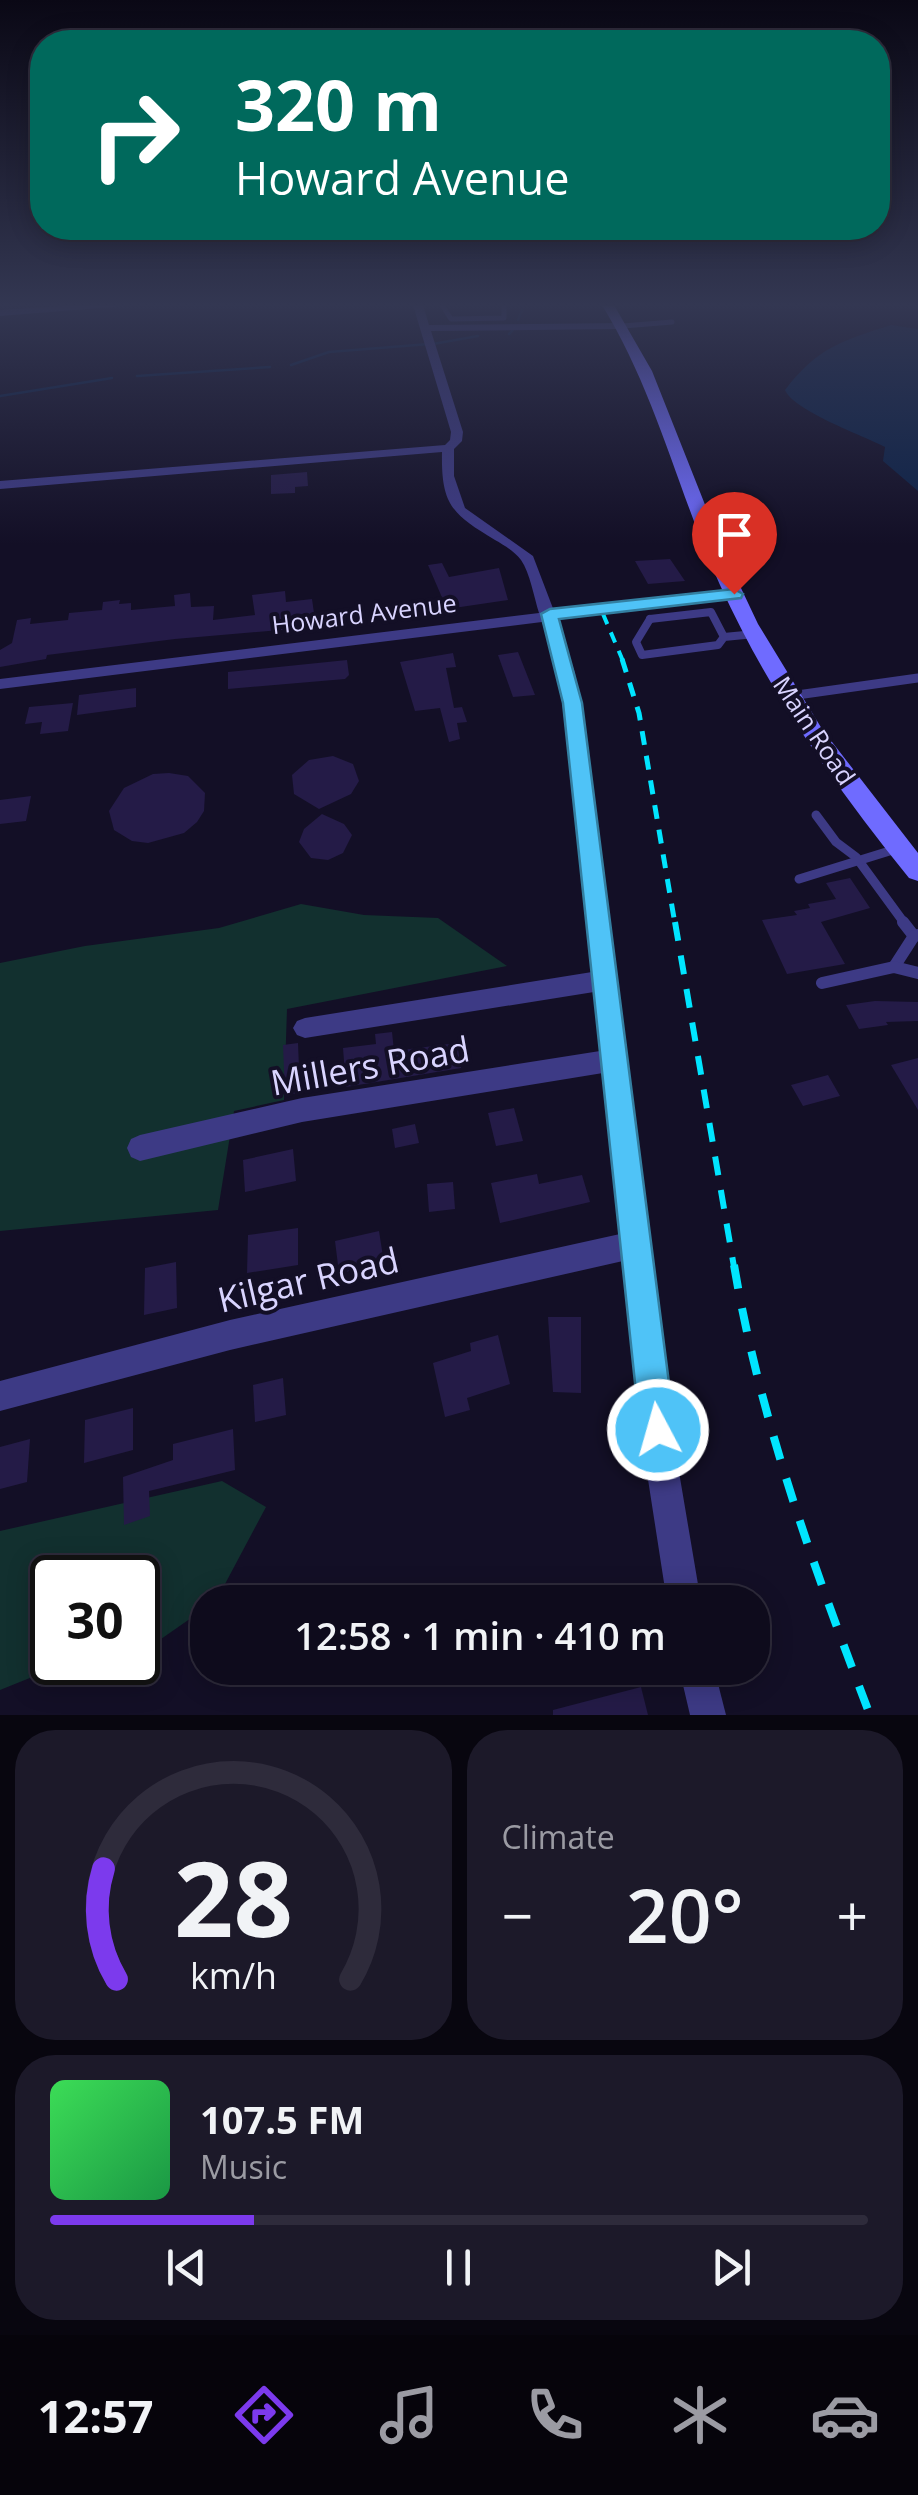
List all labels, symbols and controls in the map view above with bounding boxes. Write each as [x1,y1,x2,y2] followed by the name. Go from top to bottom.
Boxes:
[235,56,442,152] text: 320 m
[70,70,200,200] icon: right
[235,147,569,208] text: Howard Avenue
[692,492,777,595] pin
[707,507,762,562] icon: arrive
[270,585,458,641] street label: Howard Avenue
[766,669,864,791] street label: Main Road
[267,1024,473,1106] street label: Millers Road
[213,1235,403,1323] street label: Kilgar Road
[606,1378,710,1482] position arrow
[30,1555,160,1685] speed limit sign: 30
[294,1609,666,1661] text: 12:58 · 1 min · 410 m
[502,1815,615,1858] text: Climate
[174,1826,293,1967] text: 28
[626,1863,744,1965] text: 20°
[502,1877,533,1952] text: −
[837,1877,868,1952] text: +
[190,1951,277,1999] text: km/h
[200,2093,364,2145] text: 107.5 FM
[200,2145,287,2188] text: Music
[159,2240,214,2295] icon: previous
[431,2240,486,2295] icon: pause
[704,2240,759,2295] icon: next
[229,2380,299,2450] icon: directions
[374,2380,444,2450] icon: music
[520,2380,590,2450] icon: phone
[665,2380,735,2450] icon: climate
[810,2380,880,2450] icon: car
[38,2385,153,2446] text: 12:57

